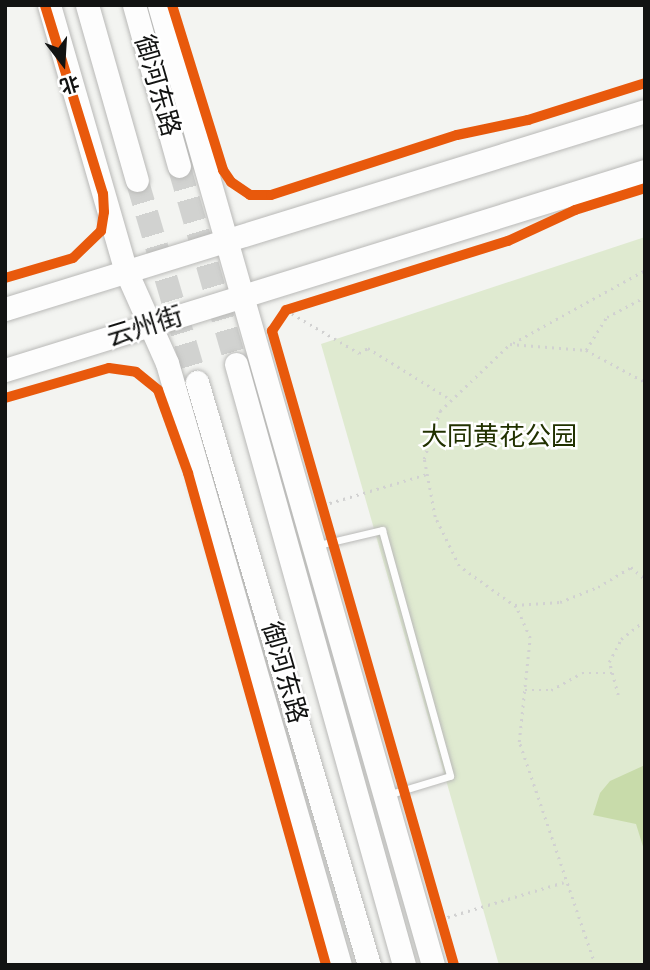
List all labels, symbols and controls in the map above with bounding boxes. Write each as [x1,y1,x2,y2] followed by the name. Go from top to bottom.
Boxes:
[28,28,98,98] north arrow
[127,32,185,140] street label: 御河东路
[57,70,82,97] text: 北
[103,302,187,354] street label: 云州街
[421,422,577,454] park label: 大同黄花公园
[254,619,312,727] street label: 御河东路

